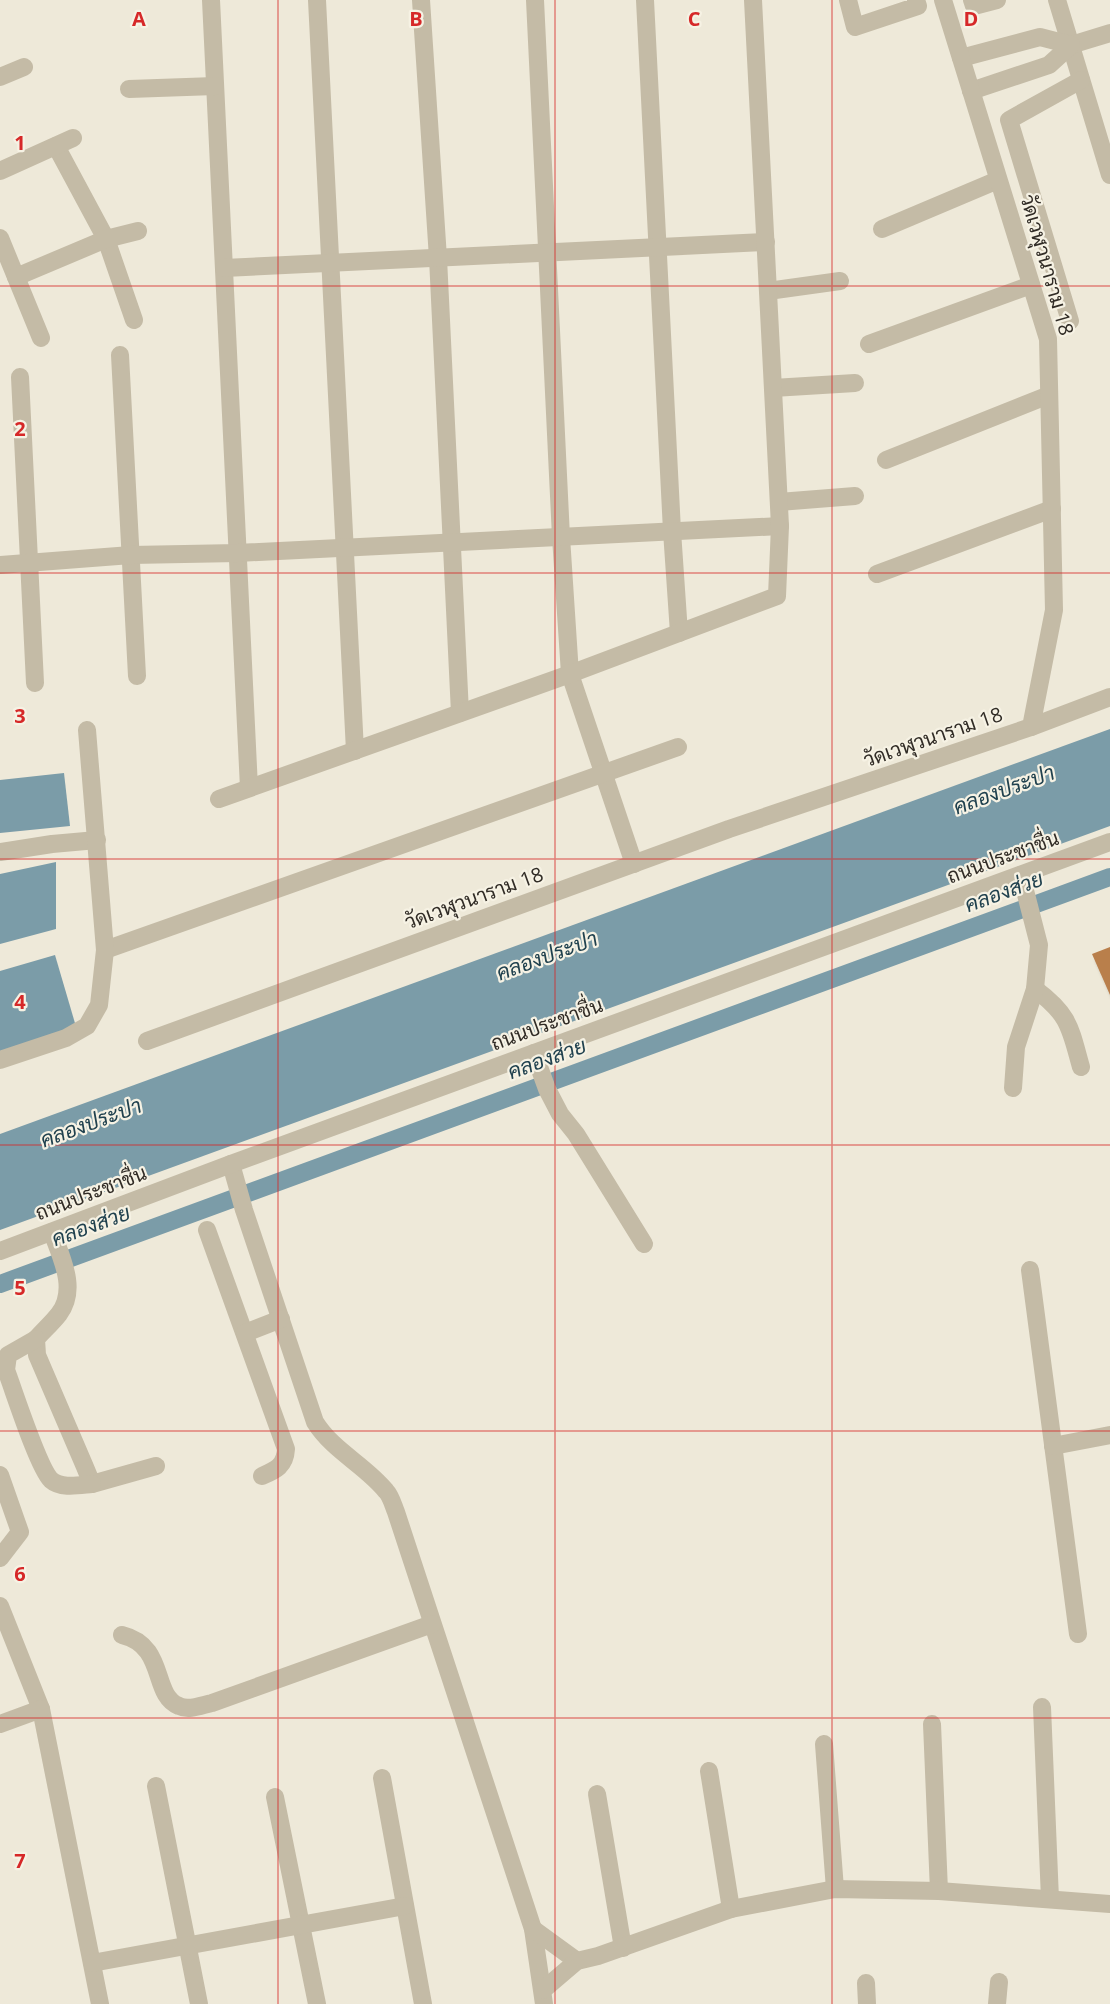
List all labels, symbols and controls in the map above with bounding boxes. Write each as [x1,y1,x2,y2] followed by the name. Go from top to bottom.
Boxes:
[132,5,146,32] text: A
[409,5,423,32] text: B
[688,5,701,32] text: C
[964,5,978,32] text: D
[14,129,26,156] text: 1
[1014,191,1080,339] street label: วัดเวฬุวนาราม 18
[14,415,26,442] text: 2
[860,700,1006,774] street label: วัดเวฬุวนาราม 18
[14,702,26,729] text: 3
[949,758,1058,820] water label: คลองประปา
[942,821,1063,889] street label: ถนนประชาชื่น
[401,860,547,936] street label: วัดเวฬุวนาราม 18
[961,864,1047,918] water label: คลองส่วย
[492,924,601,986] water label: คลองประปา
[14,988,26,1015] text: 4
[486,988,607,1056] street label: ถนนประชาชื่น
[504,1031,590,1085] water label: คลองส่วย
[36,1091,145,1153] water label: คลองประปา
[30,1156,150,1226] street label: ถนนประชาชื่น
[48,1198,134,1252] water label: คลองส่วย
[14,1274,26,1301] text: 5
[14,1560,26,1587] text: 6
[14,1847,26,1874] text: 7

